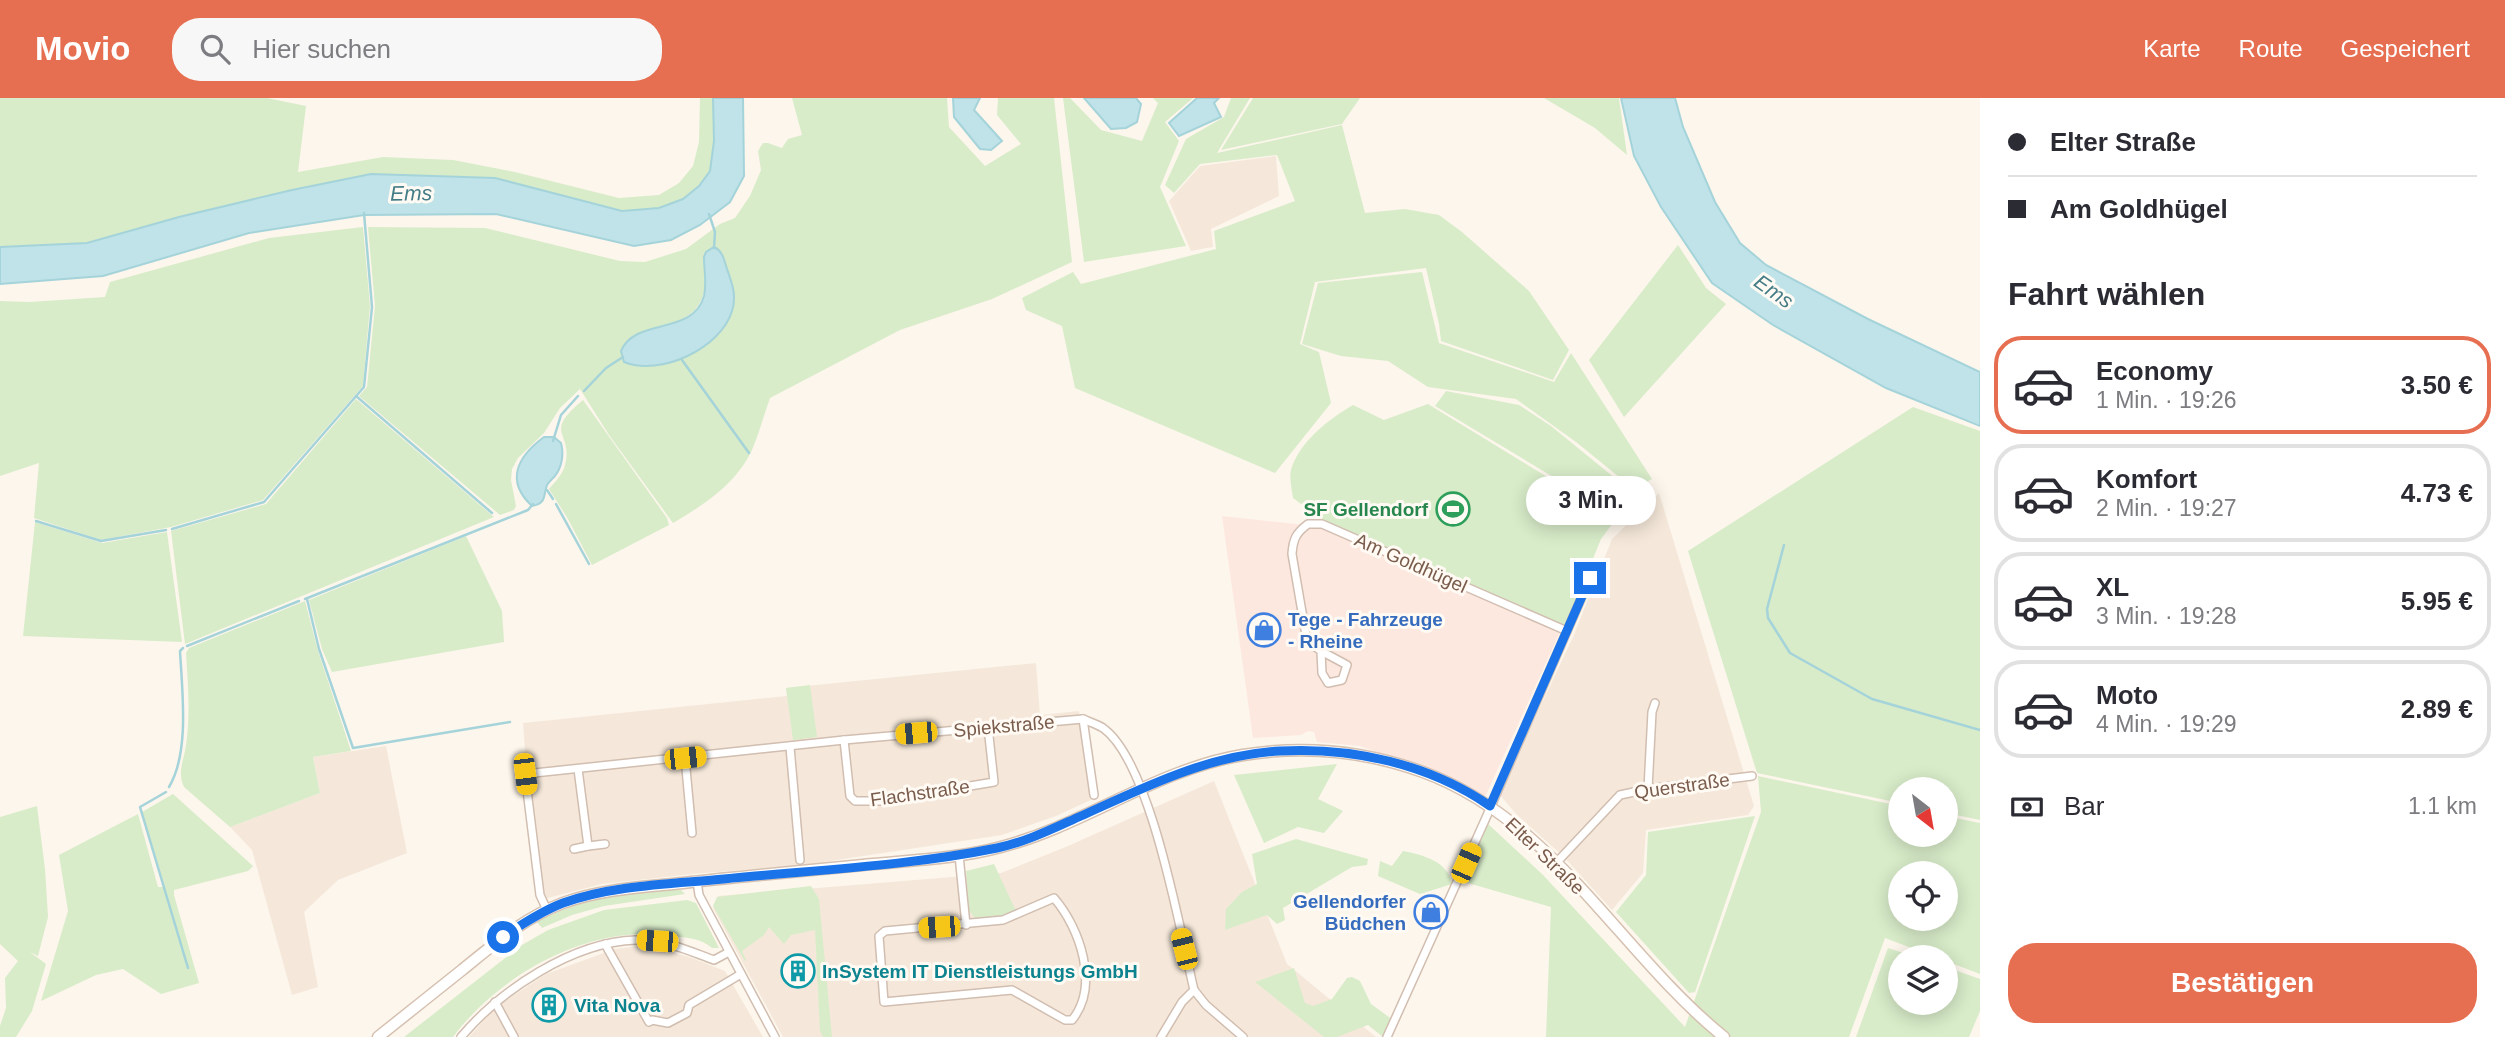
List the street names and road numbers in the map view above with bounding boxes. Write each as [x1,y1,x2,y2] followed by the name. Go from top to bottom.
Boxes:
[1352,529,1470,597] street label: Am Goldhügel
[953,711,1055,741] street label: Spiekstraße
[1633,769,1731,803] street label: Querstraße
[869,776,971,810] street label: Flachstraße
[1501,813,1589,899] street label: Elter Straße

